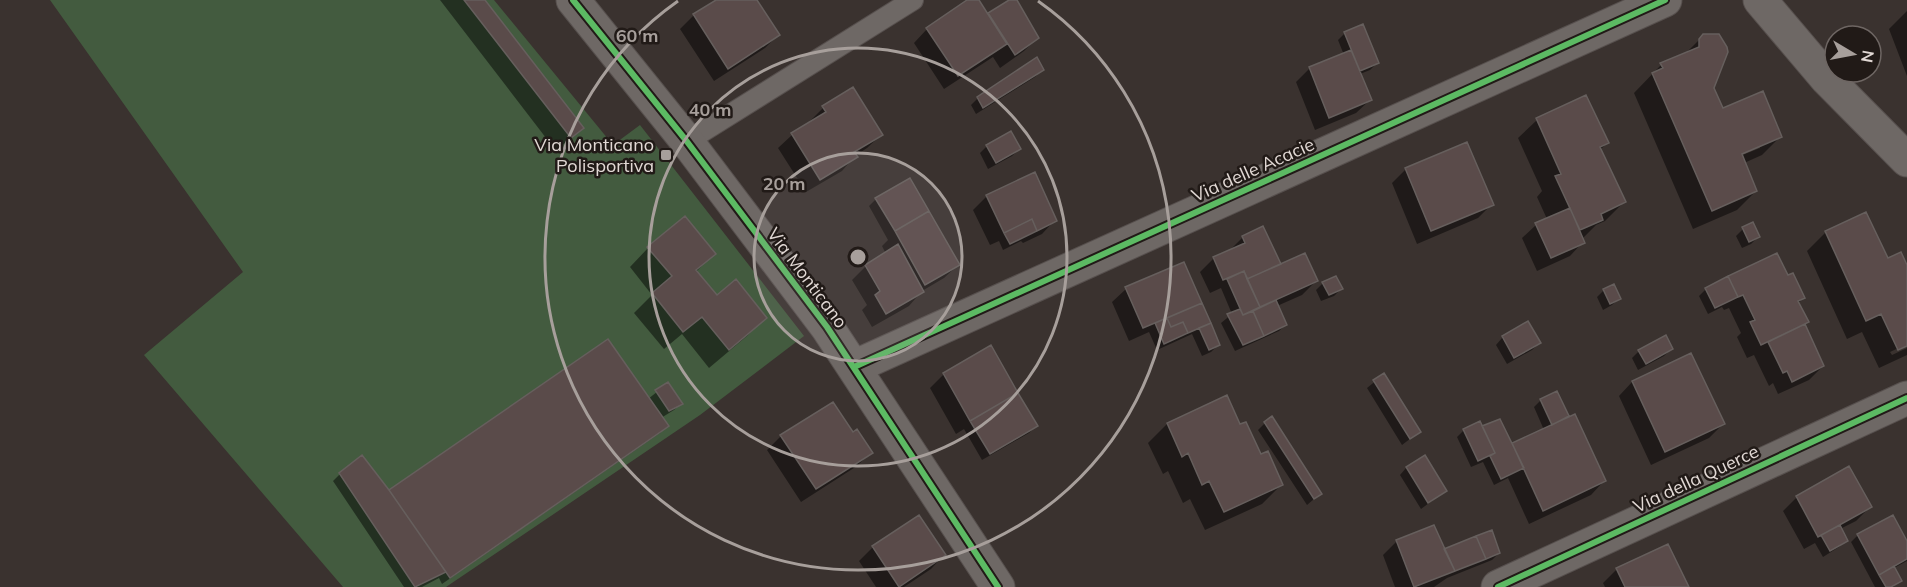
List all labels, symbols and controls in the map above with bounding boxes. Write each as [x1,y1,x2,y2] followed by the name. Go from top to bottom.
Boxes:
[616,24,658,47] text: 60 m
[1823,24,1883,84] north arrow
[1857,49,1879,64] text: N
[689,98,731,121] text: 40 m
[1188,132,1318,207] street label: Via delle Acacie
[534,133,654,177] place label: Via Monticano Polisportiva
[659,148,673,162] marker: Via Monticano Polisportiva
[763,172,805,195] text: 20 m
[762,223,853,332] street label: Via Monticano
[848,247,868,267] centre of rings
[1629,439,1762,518] street label: Via della Querce

